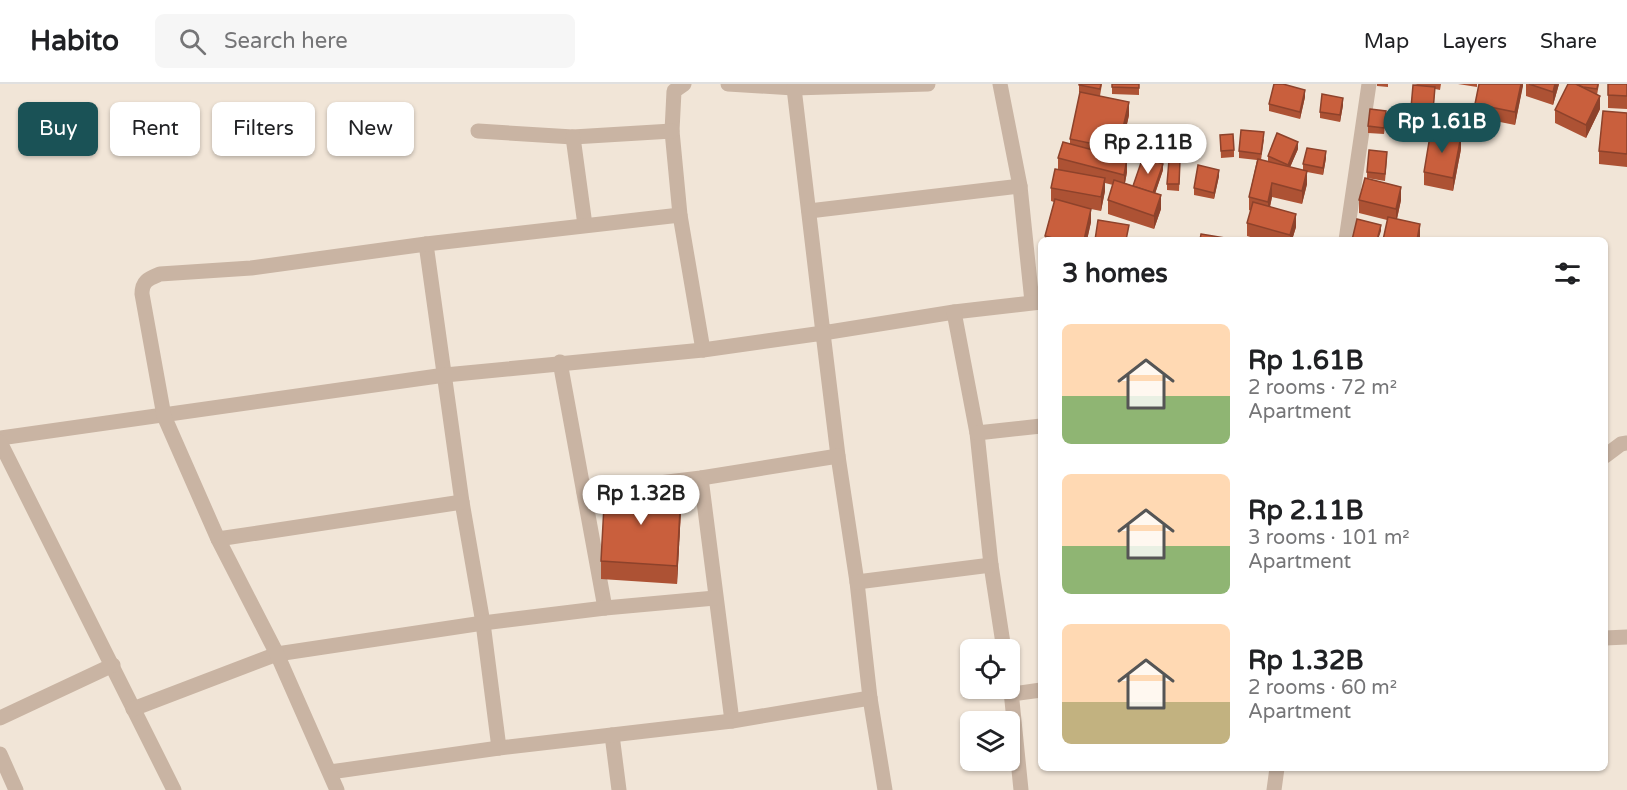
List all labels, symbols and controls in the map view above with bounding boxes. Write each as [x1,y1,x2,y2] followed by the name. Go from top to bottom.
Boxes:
[155,14,575,68] search box
[30,24,119,58] text: Habito
[176,25,209,58] icon: search
[224,28,348,54] text: Search here
[1364,29,1409,54] text: Map
[1442,29,1507,54] text: Layers
[1540,29,1597,54] text: Share
[18,102,98,156] chip: Buy
[110,102,200,156] chip: Rent
[212,102,315,156] chip: Filters
[327,102,414,156] chip: New
[1380,103,1504,154] pin: Rp 1.61B
[1398,110,1486,134] text: Rp 1.61B
[1086,124,1210,175] pin: Rp 2.11B
[1104,131,1192,155] text: Rp 2.11B
[1551,257,1584,290] icon: filters
[1062,258,1168,289] text: 3 homes
[1248,345,1363,376] text: Rp 1.61B
[1110,348,1182,420] icon: home
[1248,376,1397,400] text: 2 rooms · 72 m²
[1248,400,1351,424] text: Apartment
[579,475,703,526] pin: Rp 1.32B
[597,482,685,506] text: Rp 1.32B
[1248,495,1363,526] text: Rp 2.11B
[1110,498,1182,570] icon: home
[1248,526,1410,550] text: 3 rooms · 101 m²
[1248,550,1351,574] text: Apartment
[960,639,1020,771] map controls
[960,639,1020,699] button: locate
[1248,645,1363,676] text: Rp 1.32B
[1110,648,1182,720] icon: home
[1248,676,1397,700] text: 2 rooms · 60 m²
[1248,700,1351,724] text: Apartment
[960,711,1020,771] button: layers

